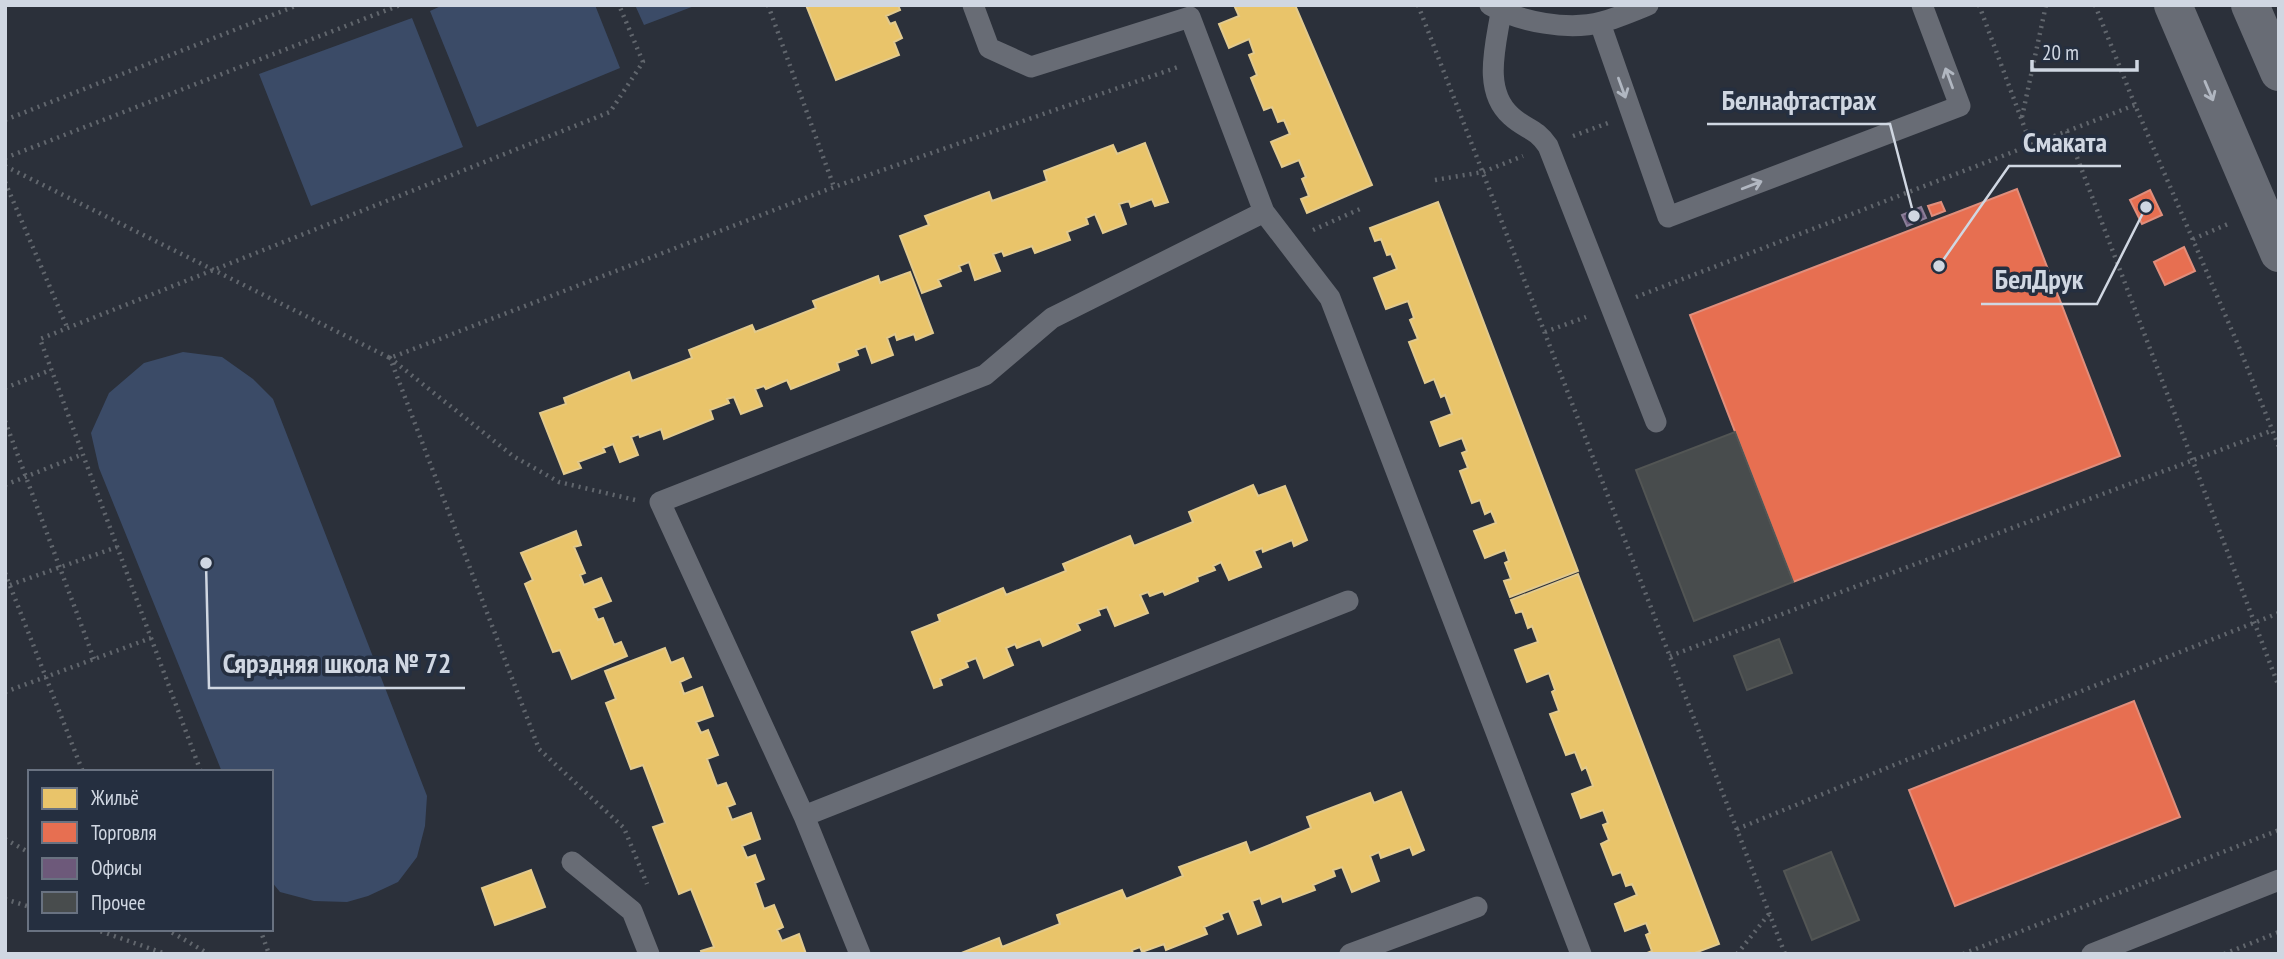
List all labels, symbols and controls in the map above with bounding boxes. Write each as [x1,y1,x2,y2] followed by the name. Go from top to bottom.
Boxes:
[2032,28,2137,72] scale bar
[2042,39,2079,66] text: 20 m
[1942,67,1954,89] one-way arrow
[1707,75,1890,124] callout: Белнафтастрах
[1617,76,1629,98] one-way arrow
[2203,79,2216,101] one-way arrow
[1722,81,1877,118] text: Белнафтастрах
[2009,117,2121,166] callout: Смаката
[2023,123,2107,160] text: Смаката
[1741,178,1763,191] one-way arrow
[1981,255,2097,304] callout: БелДрук
[1995,260,2084,297] text: БелДрук
[209,639,465,688] callout: Сярэдняя школа № 72
[223,644,451,681] text: Сярэдняя школа № 72
[28,770,273,931] legend
[90,784,139,811] text: Жильё
[91,819,157,846] text: Торговля
[91,854,142,881] text: Офисы
[91,889,146,916] text: Прочее

